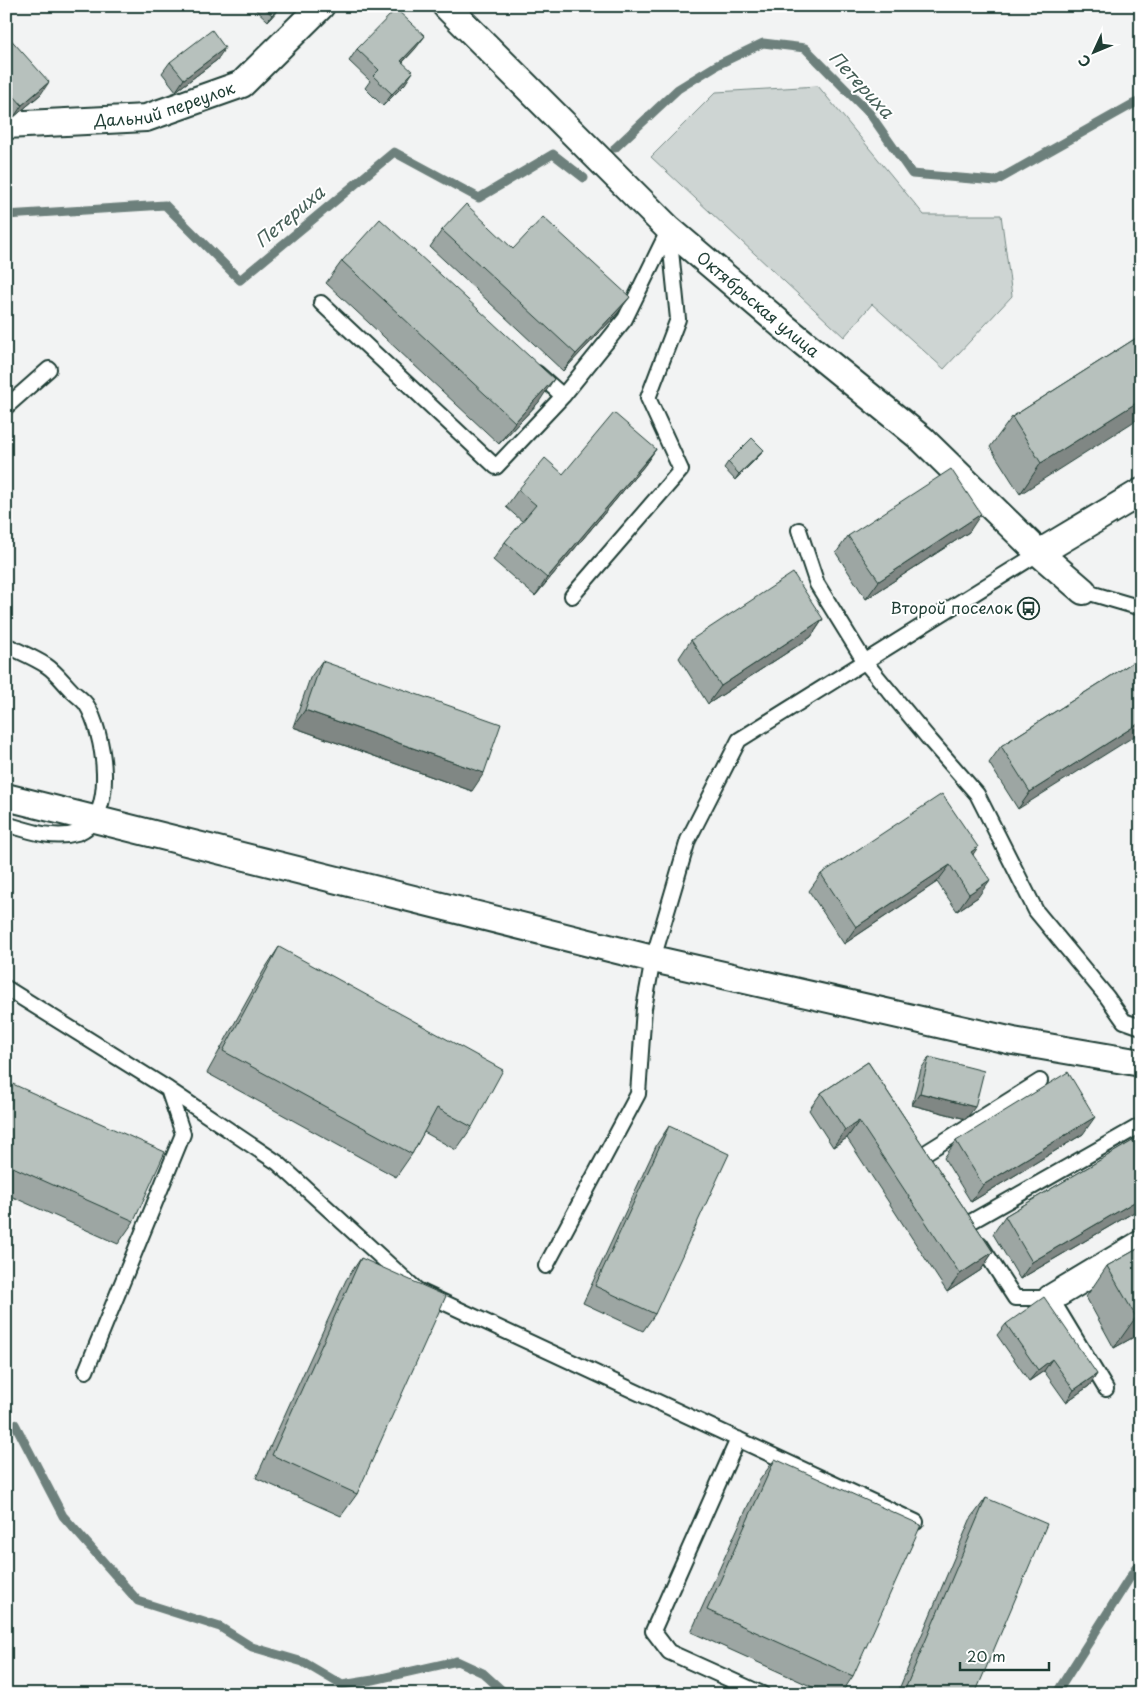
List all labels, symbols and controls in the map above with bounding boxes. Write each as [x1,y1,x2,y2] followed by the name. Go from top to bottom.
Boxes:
[1070,28,1120,78] north arrow
[824,44,901,124] water label: Петериха
[1073,50,1095,72] text: С
[93,74,238,132] street label: Дальний переулок
[248,178,330,253] water label: Петериха
[692,245,825,362] street label: Октябрьская улица
[890,595,1013,619] place label: Второй поселок
[1017,596,1041,620] bus stop icon: Второй поселок
[960,1640,1048,1672] scale bar
[967,1644,1006,1667] text: 20 m

